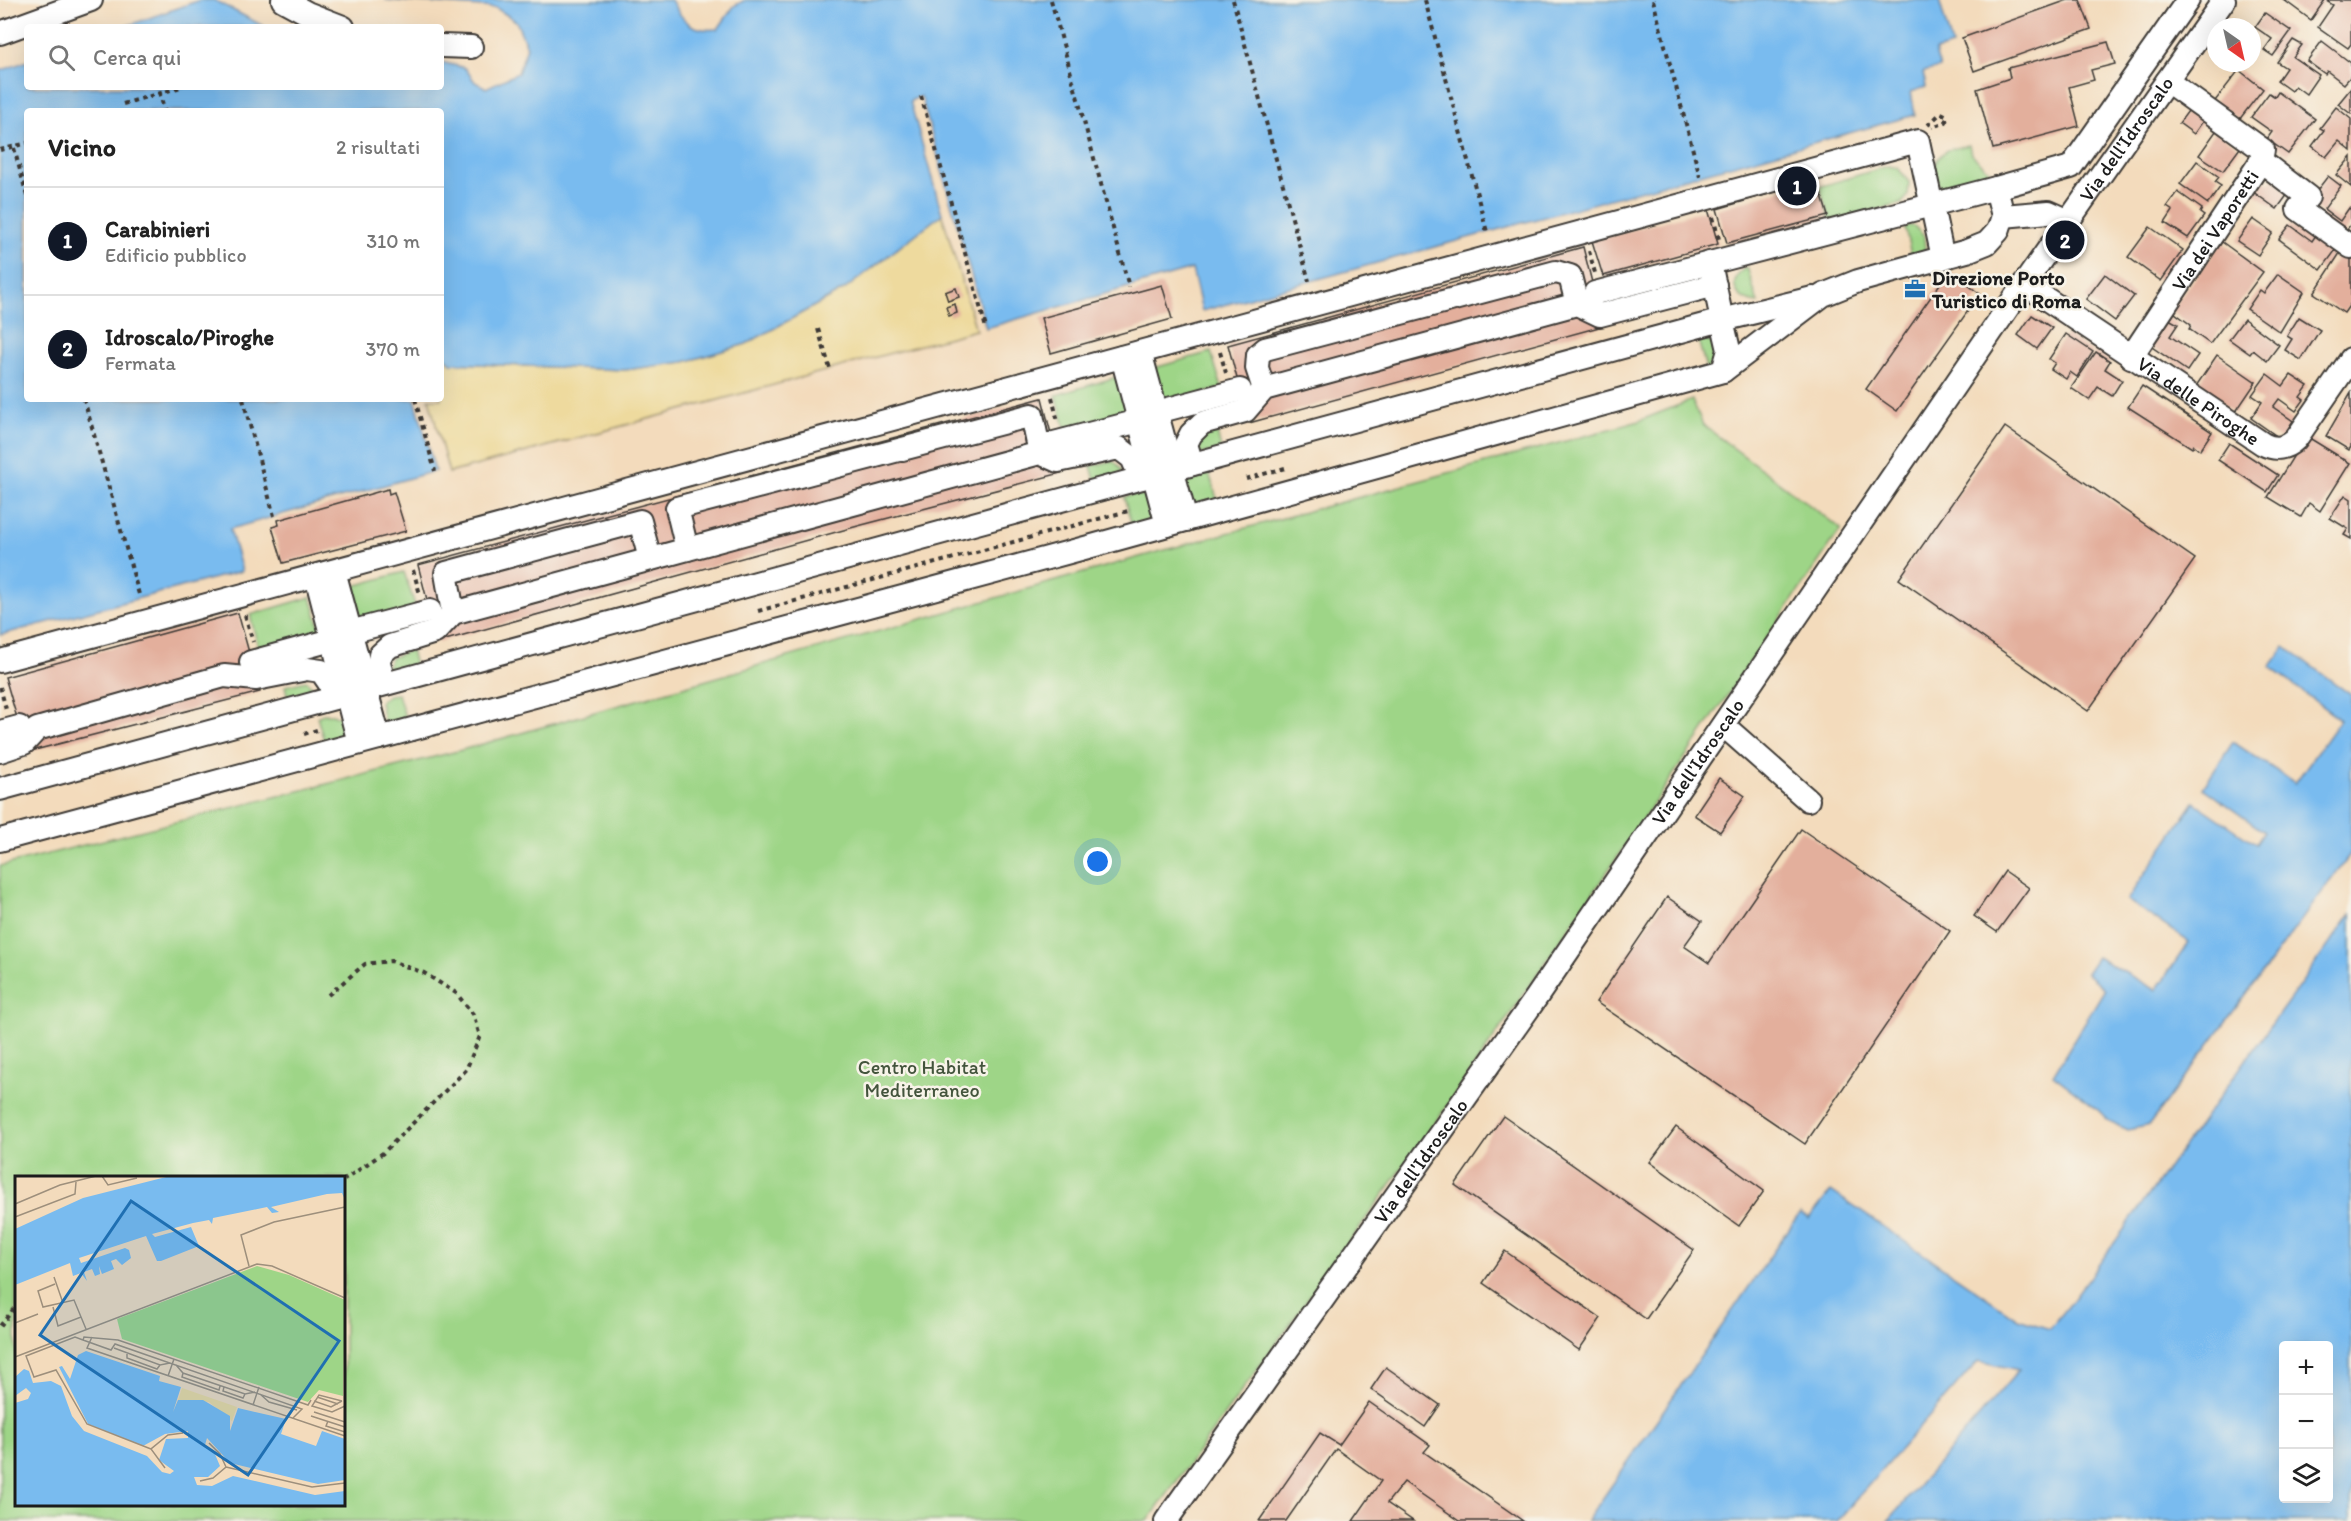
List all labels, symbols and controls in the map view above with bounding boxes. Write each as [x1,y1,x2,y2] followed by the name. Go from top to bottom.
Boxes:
[2207,18,2261,72] north arrow
[24,24,444,90] search box
[45,41,78,74] icon: search
[93,44,181,71] text: Cerca qui
[2074,72,2178,206] street label: Via dell'Idroscalo
[48,131,116,163] text: Vicino
[336,135,420,159] text: 2 risultati
[1778,164,1816,208] pin: 1
[2166,165,2264,295] street label: Via dei Vaporetti
[105,216,210,243] text: Carabinieri
[2046,218,2084,262] pin: 2
[63,229,72,253] text: 1
[366,229,420,253] text: 310 m
[105,243,247,267] text: Edificio pubblico
[1931,266,2082,313] place label: Direzione Porto Turistico di Roma
[1903,277,1927,301] office icon: Direzione Porto Turistico di Roma
[105,324,274,351] text: Idroscalo/Piroghe
[62,337,73,361] text: 2
[366,337,420,361] text: 370 m
[105,351,176,375] text: Fermata
[2133,351,2264,450] street label: Via delle Piroghe
[1646,694,1749,829] street label: Via dell'Idroscalo
[1083,847,1112,876] your location
[858,1055,986,1102] park label: Centro Habitat Mediterraneo
[1368,1094,1473,1228] street label: Via dell'Idroscalo
[15,1176,345,1506] inset map
[2279,1341,2333,1503] map controls
[2279,1341,2333,1395] button: +
[2279,1395,2333,1449] button: −
[2279,1449,2333,1503] button: layers

